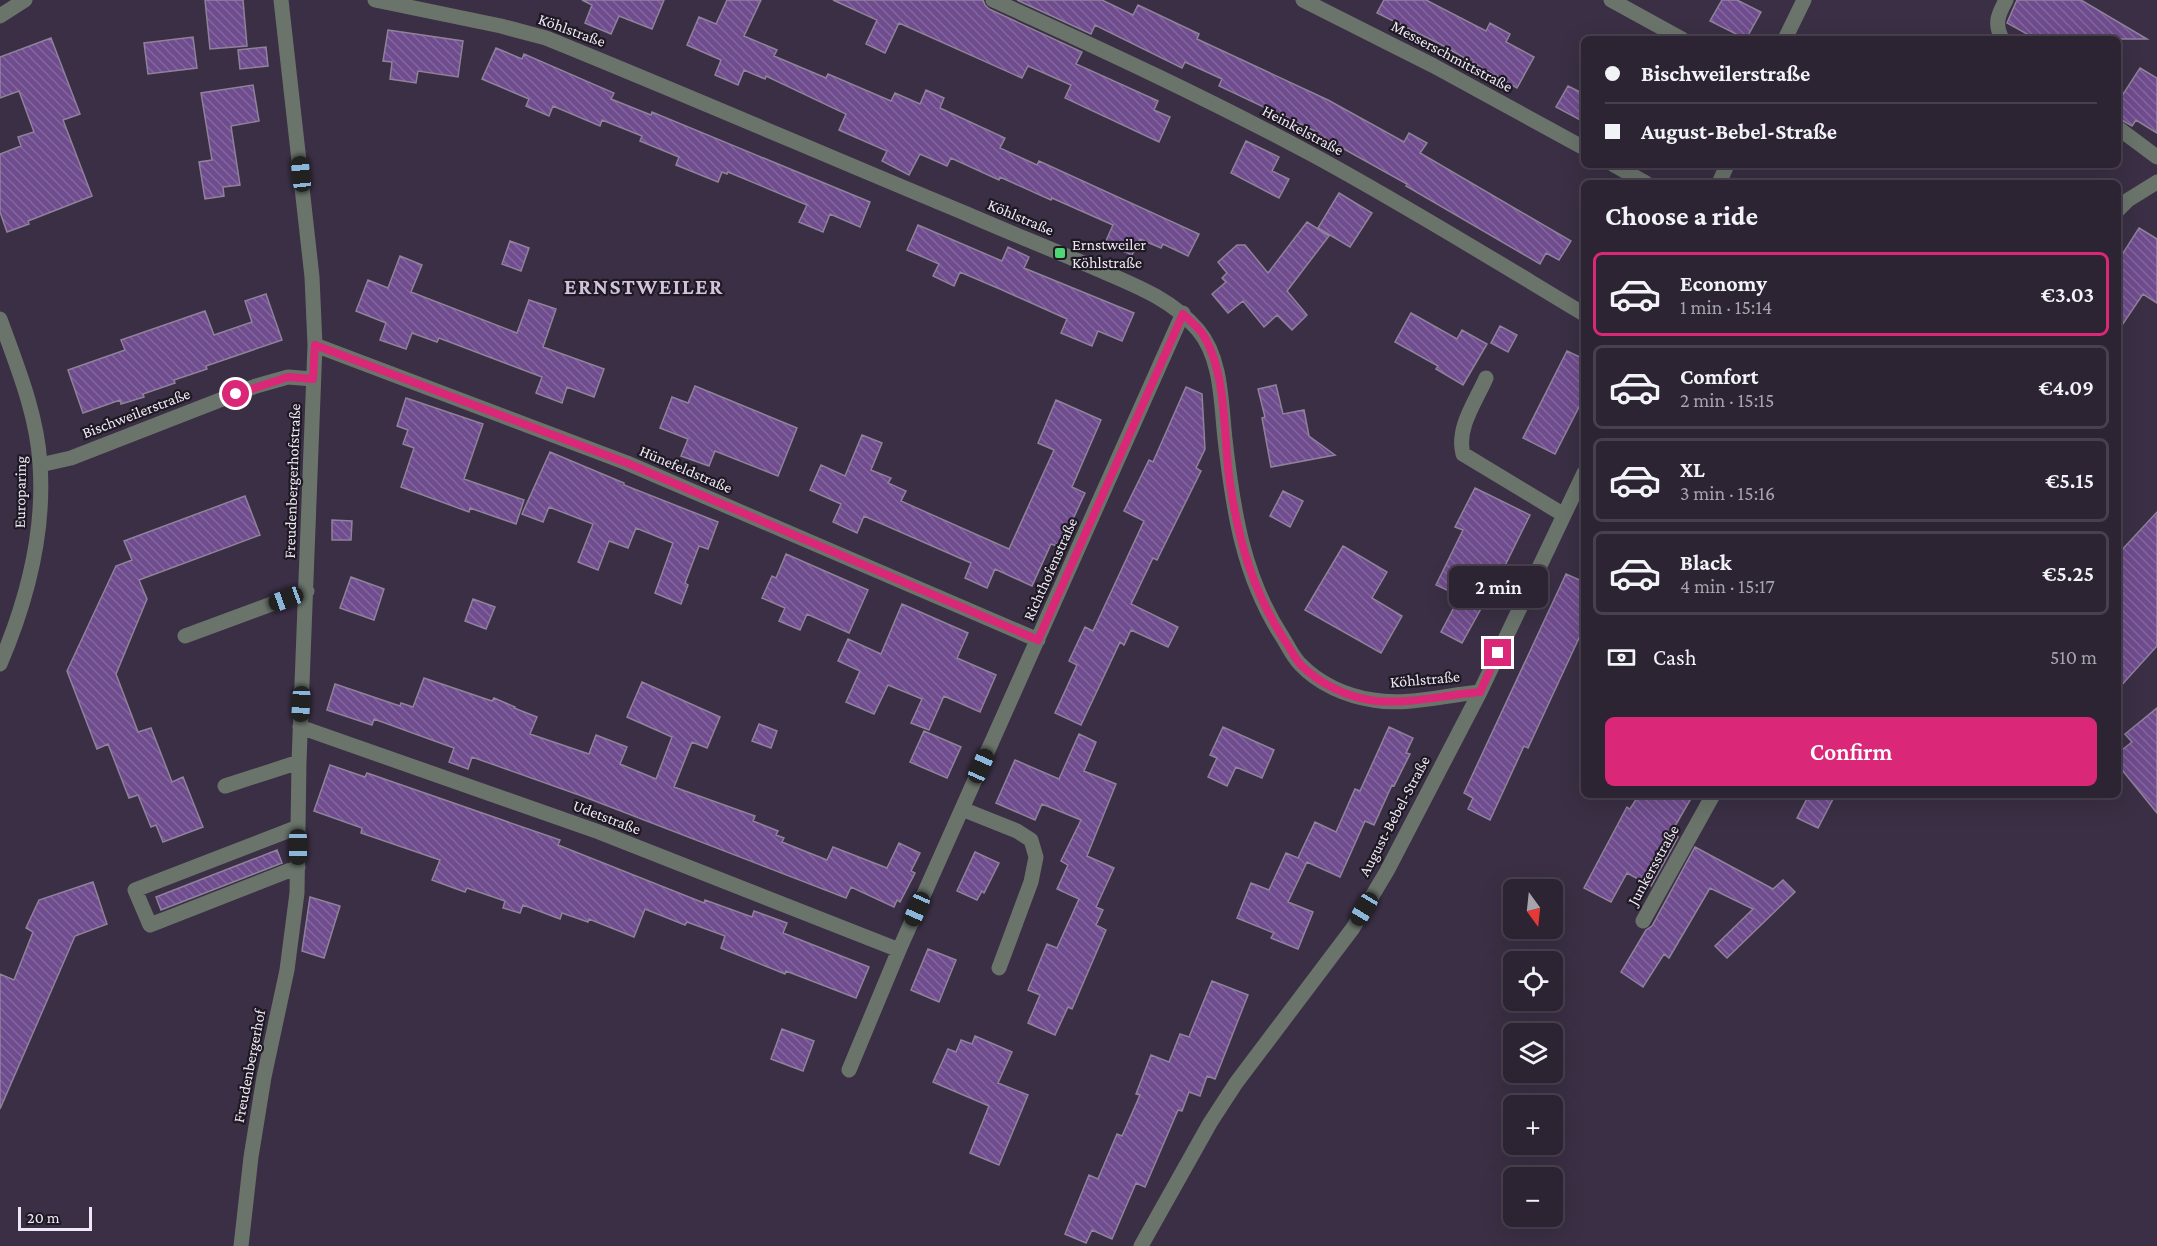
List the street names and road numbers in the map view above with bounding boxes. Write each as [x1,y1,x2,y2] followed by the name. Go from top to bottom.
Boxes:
[536,10,608,50] street label: Köhlstraße
[1389,17,1515,95] street label: Messerschmittstraße
[1260,102,1346,158] street label: Heinkelstraße
[985,195,1057,239] street label: Köhlstraße
[80,385,192,441] street label: Bischweilerstraße
[281,403,304,559] street label: Freudenbergerhofstraße
[637,442,735,496] street label: Hünefeldstraße
[11,455,30,528] street label: Europaring
[1020,515,1080,623] street label: Richthofenstraße
[1389,667,1461,691] street label: Köhlstraße
[1355,753,1434,879] street label: August-Bebel-Straße
[571,796,643,838] street label: Udetstraße
[1623,822,1683,910] street label: Junkersstraße
[230,1007,270,1124] street label: Freudenbergerhof

